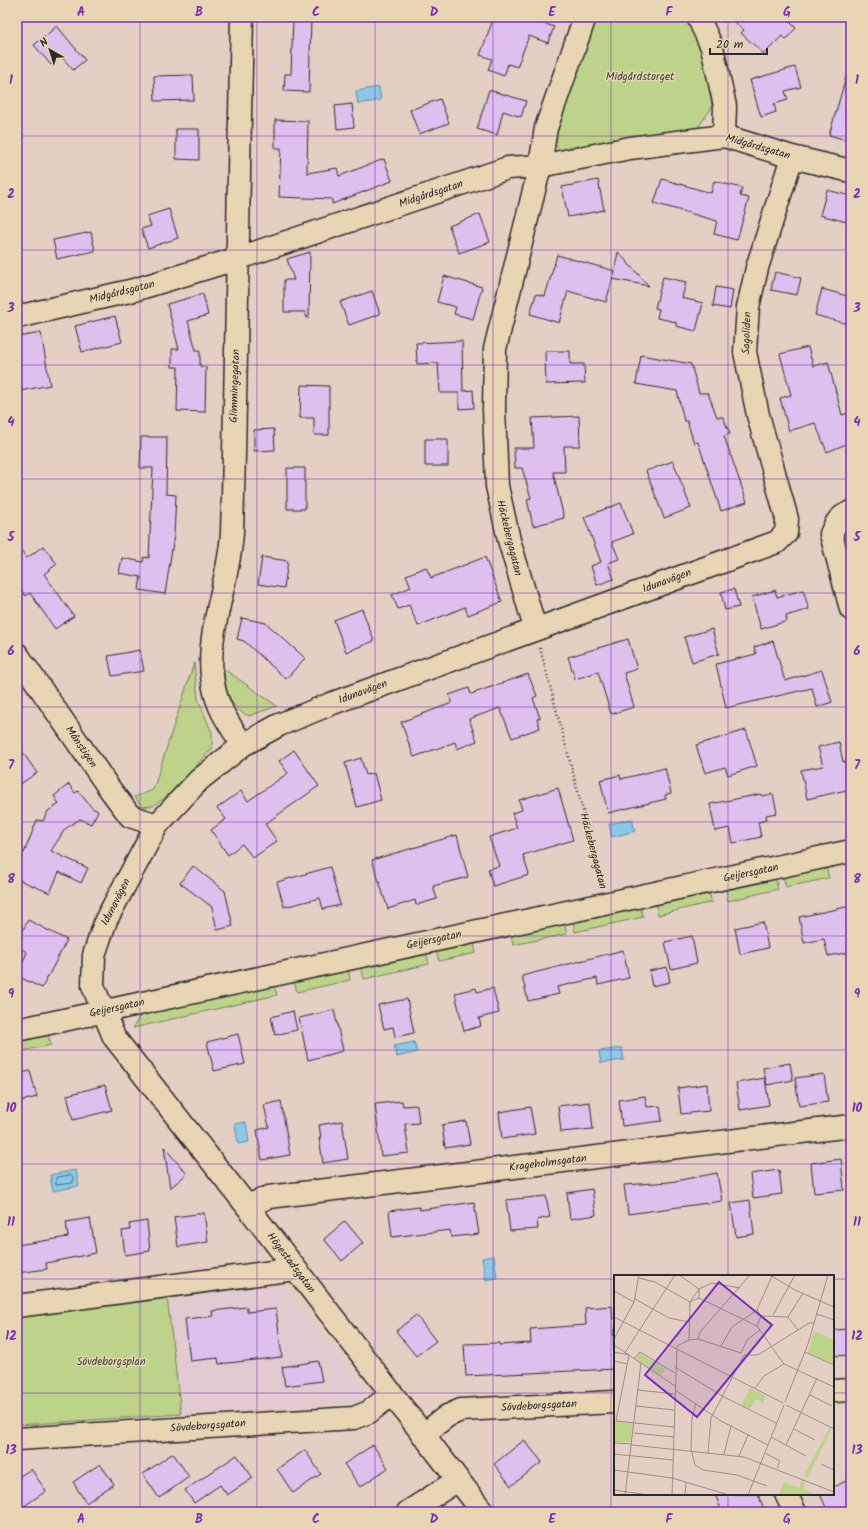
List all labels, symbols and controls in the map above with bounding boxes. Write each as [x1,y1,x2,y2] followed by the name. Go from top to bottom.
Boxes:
[77,2,85,23] text: A
[195,2,203,23] text: B
[312,2,320,23] text: C
[430,2,439,23] text: D
[548,2,556,23] text: E
[665,2,673,23] text: F
[783,2,791,23] text: G
[30,30,70,70] north arrow
[710,30,767,56] scale bar
[36,34,53,52] text: N
[716,35,744,54] text: 20 m
[606,68,675,86] park label: Midgårdstorget
[9,70,13,91] text: 1
[855,70,859,91] text: 1
[723,129,793,165] street label: Midgårdsgatan
[397,175,466,213] street label: Midgårdsgatan
[7,184,15,205] text: 2
[853,184,861,205] text: 2
[87,275,157,309] street label: Midgårdsgatan
[6,298,15,319] text: 3
[852,298,861,319] text: 3
[737,311,757,355] street label: Sagoliden
[225,349,245,423] street label: Glimmingegatan
[7,412,15,433] text: 4
[853,412,861,433] text: 4
[491,498,527,578] street label: Häckebergagatan
[7,527,16,548] text: 5
[853,527,862,548] text: 5
[640,564,694,598] street label: Idunavägen
[7,641,15,662] text: 6
[853,641,861,662] text: 6
[336,675,390,709] street label: Idunavägen
[60,722,102,772] street label: Månstigen
[8,755,15,776] text: 7
[854,755,861,776] text: 7
[574,811,612,891] street label: Häckebergagatan
[722,858,780,888] street label: Geijersgatan
[7,869,15,890] text: 8
[853,869,861,890] text: 8
[96,875,136,929] street label: Idunavägen
[405,925,463,955] street label: Geijersgatan
[8,984,15,1005] text: 9
[854,984,861,1005] text: 9
[88,993,146,1023] street label: Geijersgatan
[6,1098,17,1119] text: 10
[852,1098,863,1119] text: 10
[508,1149,588,1177] street label: Krageholmsgatan
[7,1212,15,1233] text: 11
[853,1212,861,1233] text: 11
[262,1229,320,1297] street label: Högestadsgatan
[614,1275,834,1495] inset map
[5,1326,17,1347] text: 12
[851,1326,863,1347] text: 12
[76,1353,146,1371] park label: Sövdeborgsplan
[501,1395,577,1417] street label: Sövdeborgsgatan
[170,1414,247,1438] street label: Sövdeborgsgatan
[5,1440,17,1461] text: 13
[851,1440,863,1461] text: 13
[77,1509,85,1529] text: A
[195,1509,203,1529] text: B
[312,1509,320,1529] text: C
[430,1509,439,1529] text: D
[548,1509,556,1529] text: E
[665,1509,673,1529] text: F
[783,1509,791,1529] text: G

